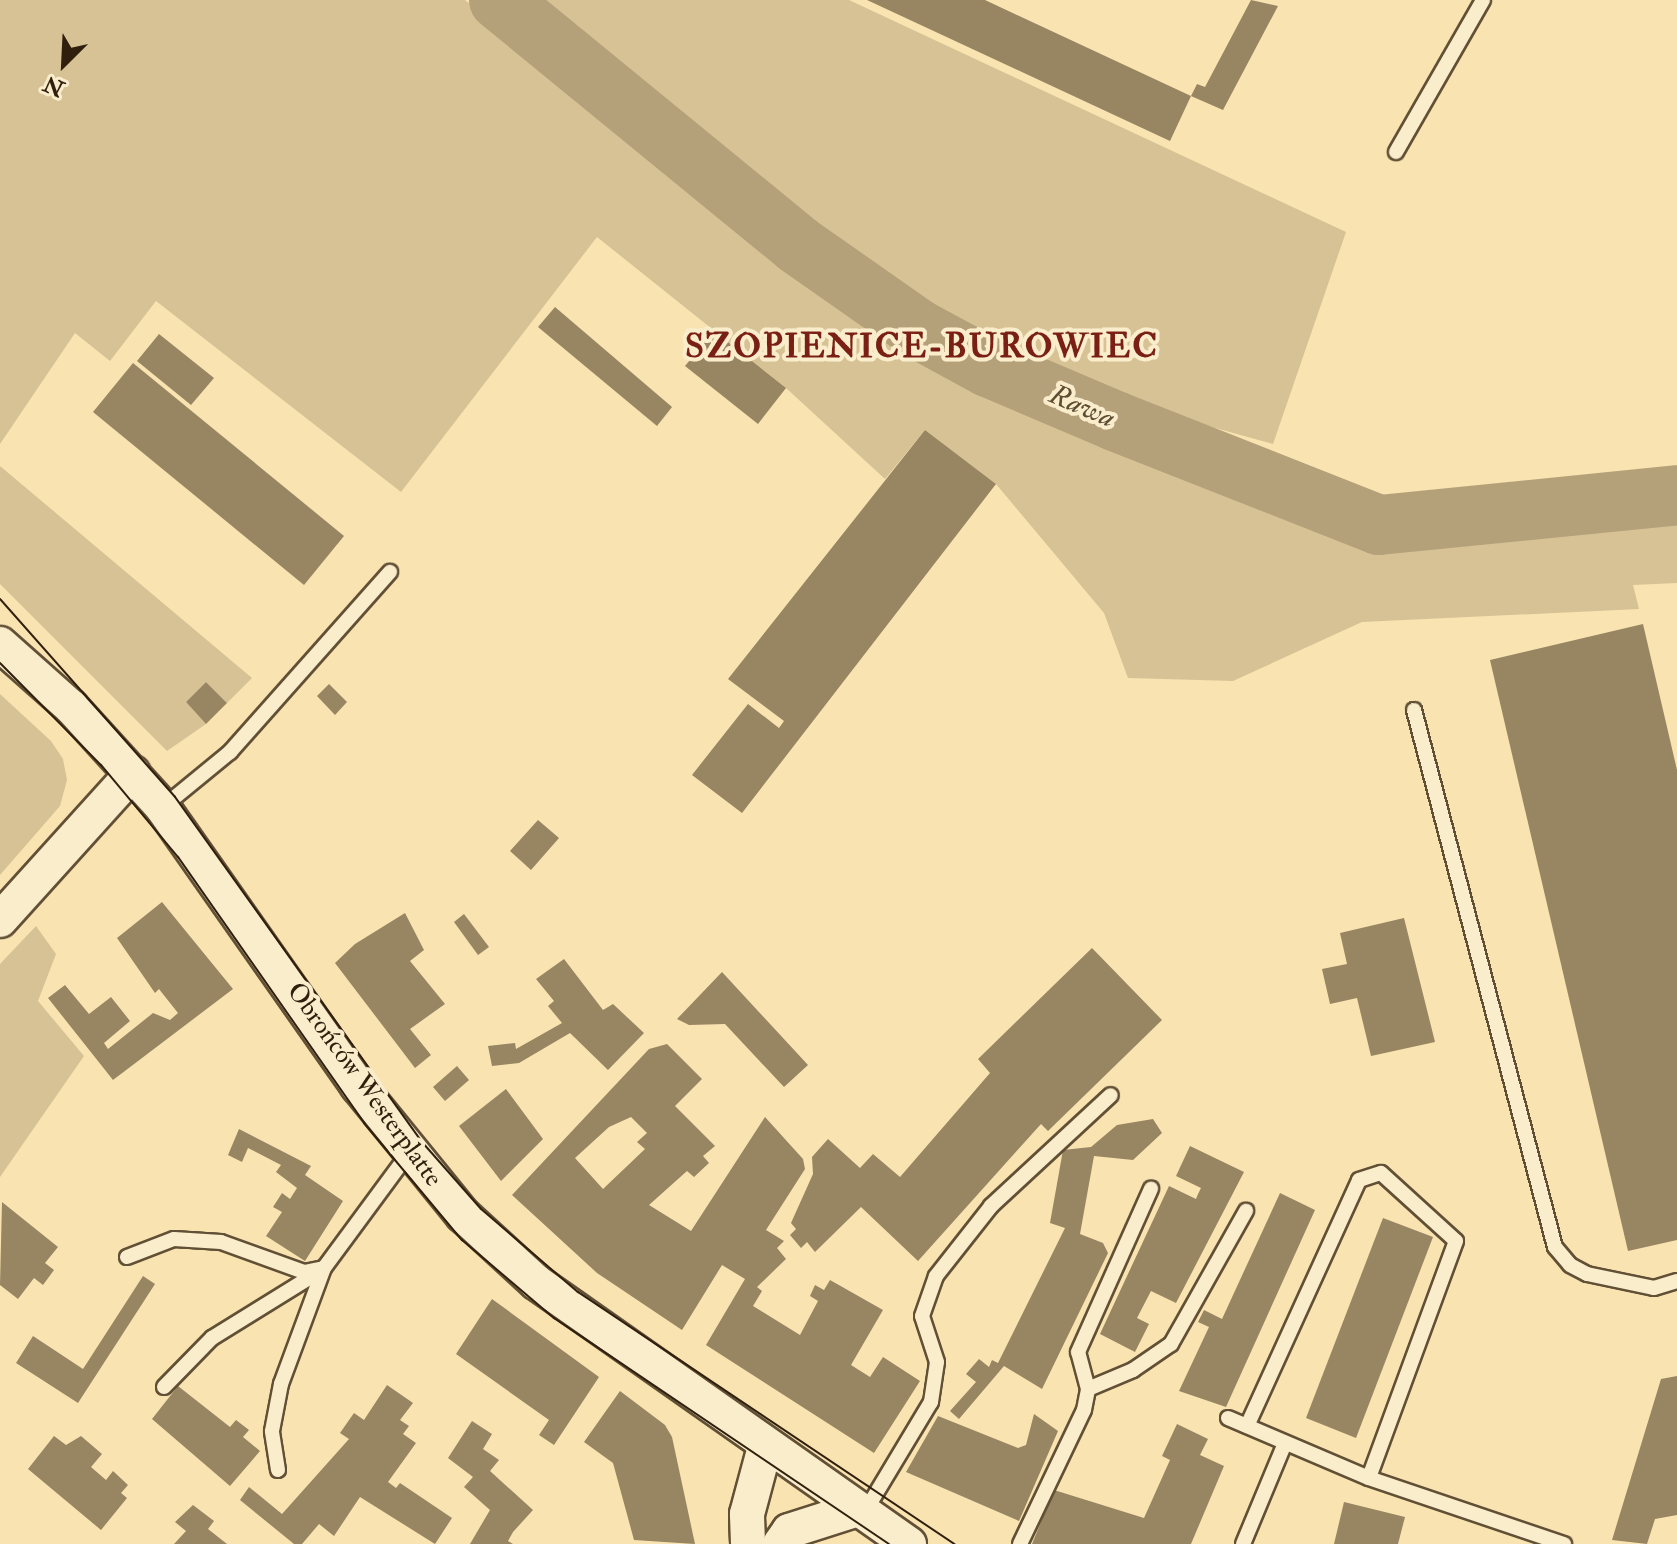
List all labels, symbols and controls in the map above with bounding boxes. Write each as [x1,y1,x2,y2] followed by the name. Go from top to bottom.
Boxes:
[24,24,104,104] north arrow
[40,69,69,103] text: N
[685,327,1159,367] district label: SZOPIENICE-BUROWIEC
[1044,378,1120,436] water label: Rawa
[280,977,448,1193] street label: Obrońców Westerplatte

